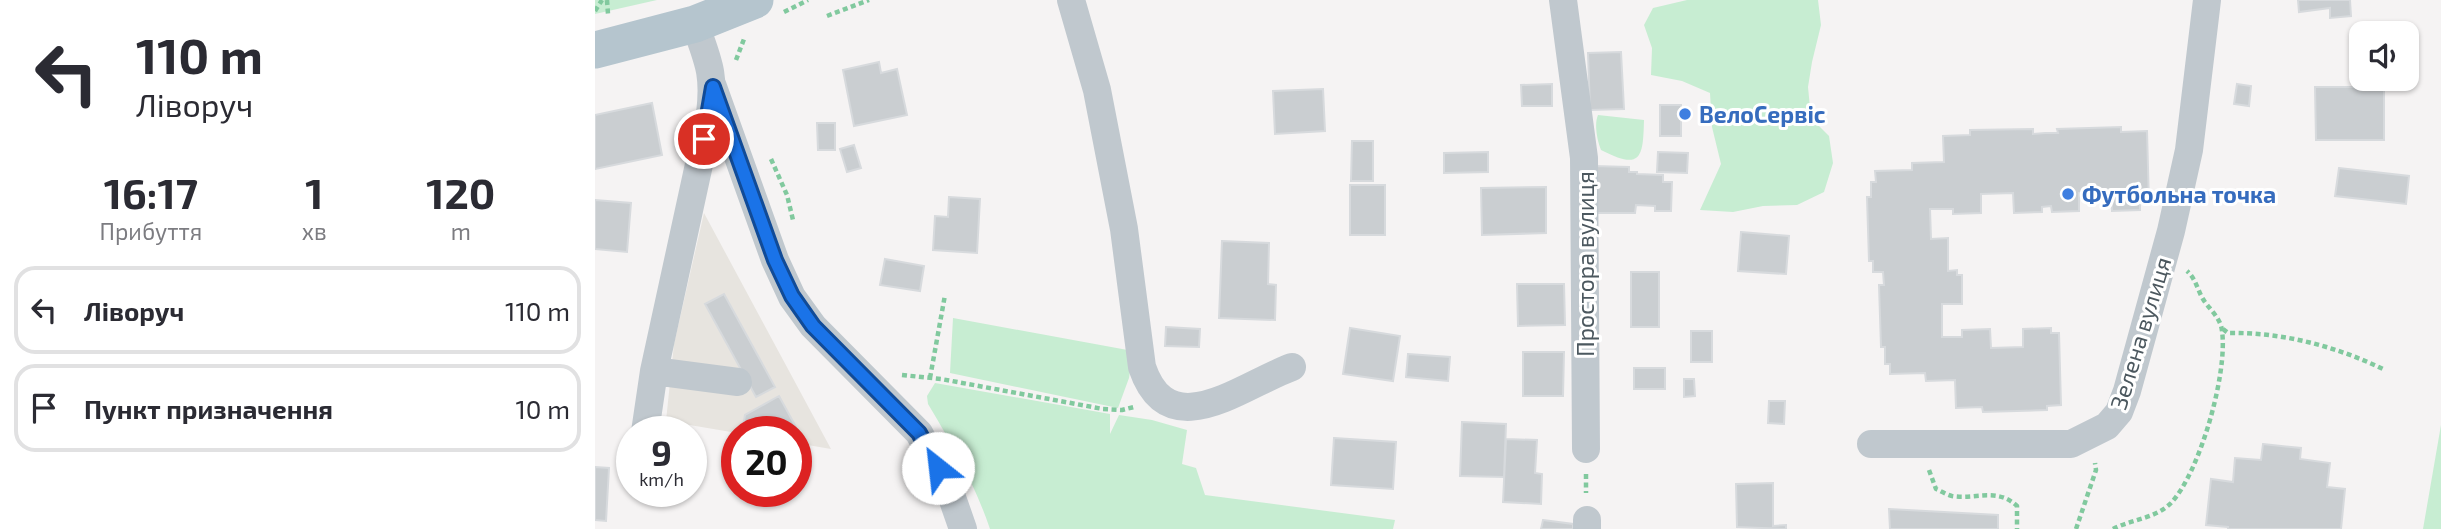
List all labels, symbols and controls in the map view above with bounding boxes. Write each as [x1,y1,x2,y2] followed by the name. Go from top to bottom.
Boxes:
[2349,21,2419,91] map controls
[2349,21,2419,91] button: sound
[136,25,263,84] text: 110 m
[21,28,112,119] icon: left
[136,85,253,123] text: Ліворуч
[1699,100,1826,128] place label: ВелоСервіс
[1677,106,1693,122] marker: ВелоСервіс
[674,109,734,169] pin
[685,120,723,158] icon: arrive
[104,167,198,217] text: 16:17
[305,167,323,217] text: 1
[426,167,495,217] text: 120
[1571,171,1600,357] street label: Простора вулиця
[2082,180,2276,208] place label: Футбольна точка
[2060,186,2076,202] marker: Футбольна точка
[100,217,202,245] text: Прибуття
[302,217,327,245] text: хв
[451,217,471,245] text: m
[2103,253,2177,413] street label: Зелена вулиця
[25,291,63,329] icon: left
[84,295,184,326] text: Ліворуч
[505,295,570,326] text: 110 m
[25,389,63,427] icon: arrive
[84,393,333,424] text: Пункт призначення
[515,393,570,424] text: 10 m
[721,416,812,507] speed limit sign: 20
[651,431,672,473] text: 9
[901,431,975,505] position arrow
[639,468,684,490] text: km/h

